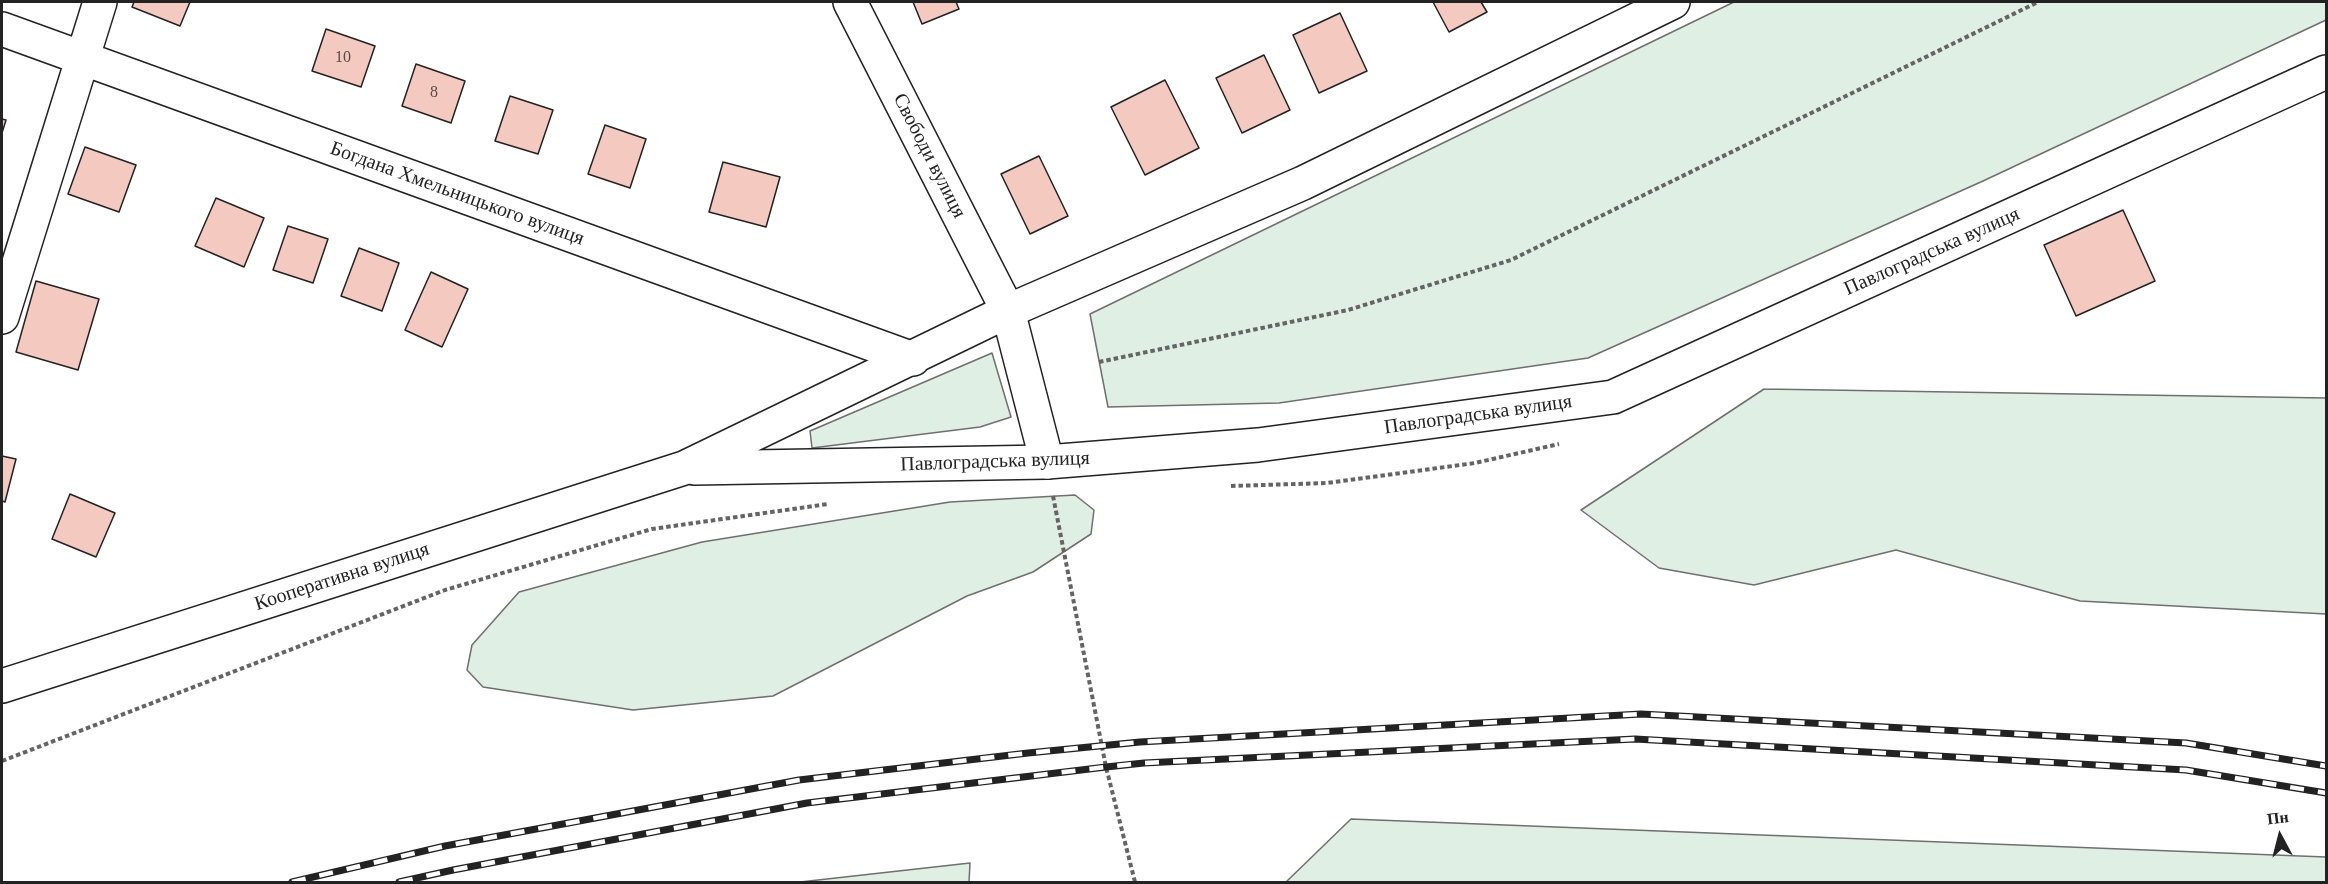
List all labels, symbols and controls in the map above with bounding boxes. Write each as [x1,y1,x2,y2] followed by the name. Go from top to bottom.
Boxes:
[335,48,351,68] house number: 10
[430,83,438,103] house number: 8
[887,90,971,222] street label: Свободи вулиця
[327,137,587,251] street label: Богдана Хмельницького вулиця
[1841,203,2023,301] street label: Павлоградська вулиця
[1383,390,1573,440] street label: Павлоградська вулиця
[900,447,1090,477] street label: Павлоградська вулиця
[252,537,432,617] street label: Кооперативна вулиця
[2250,806,2310,866] north arrow
[2266,808,2290,827] text: Пн

